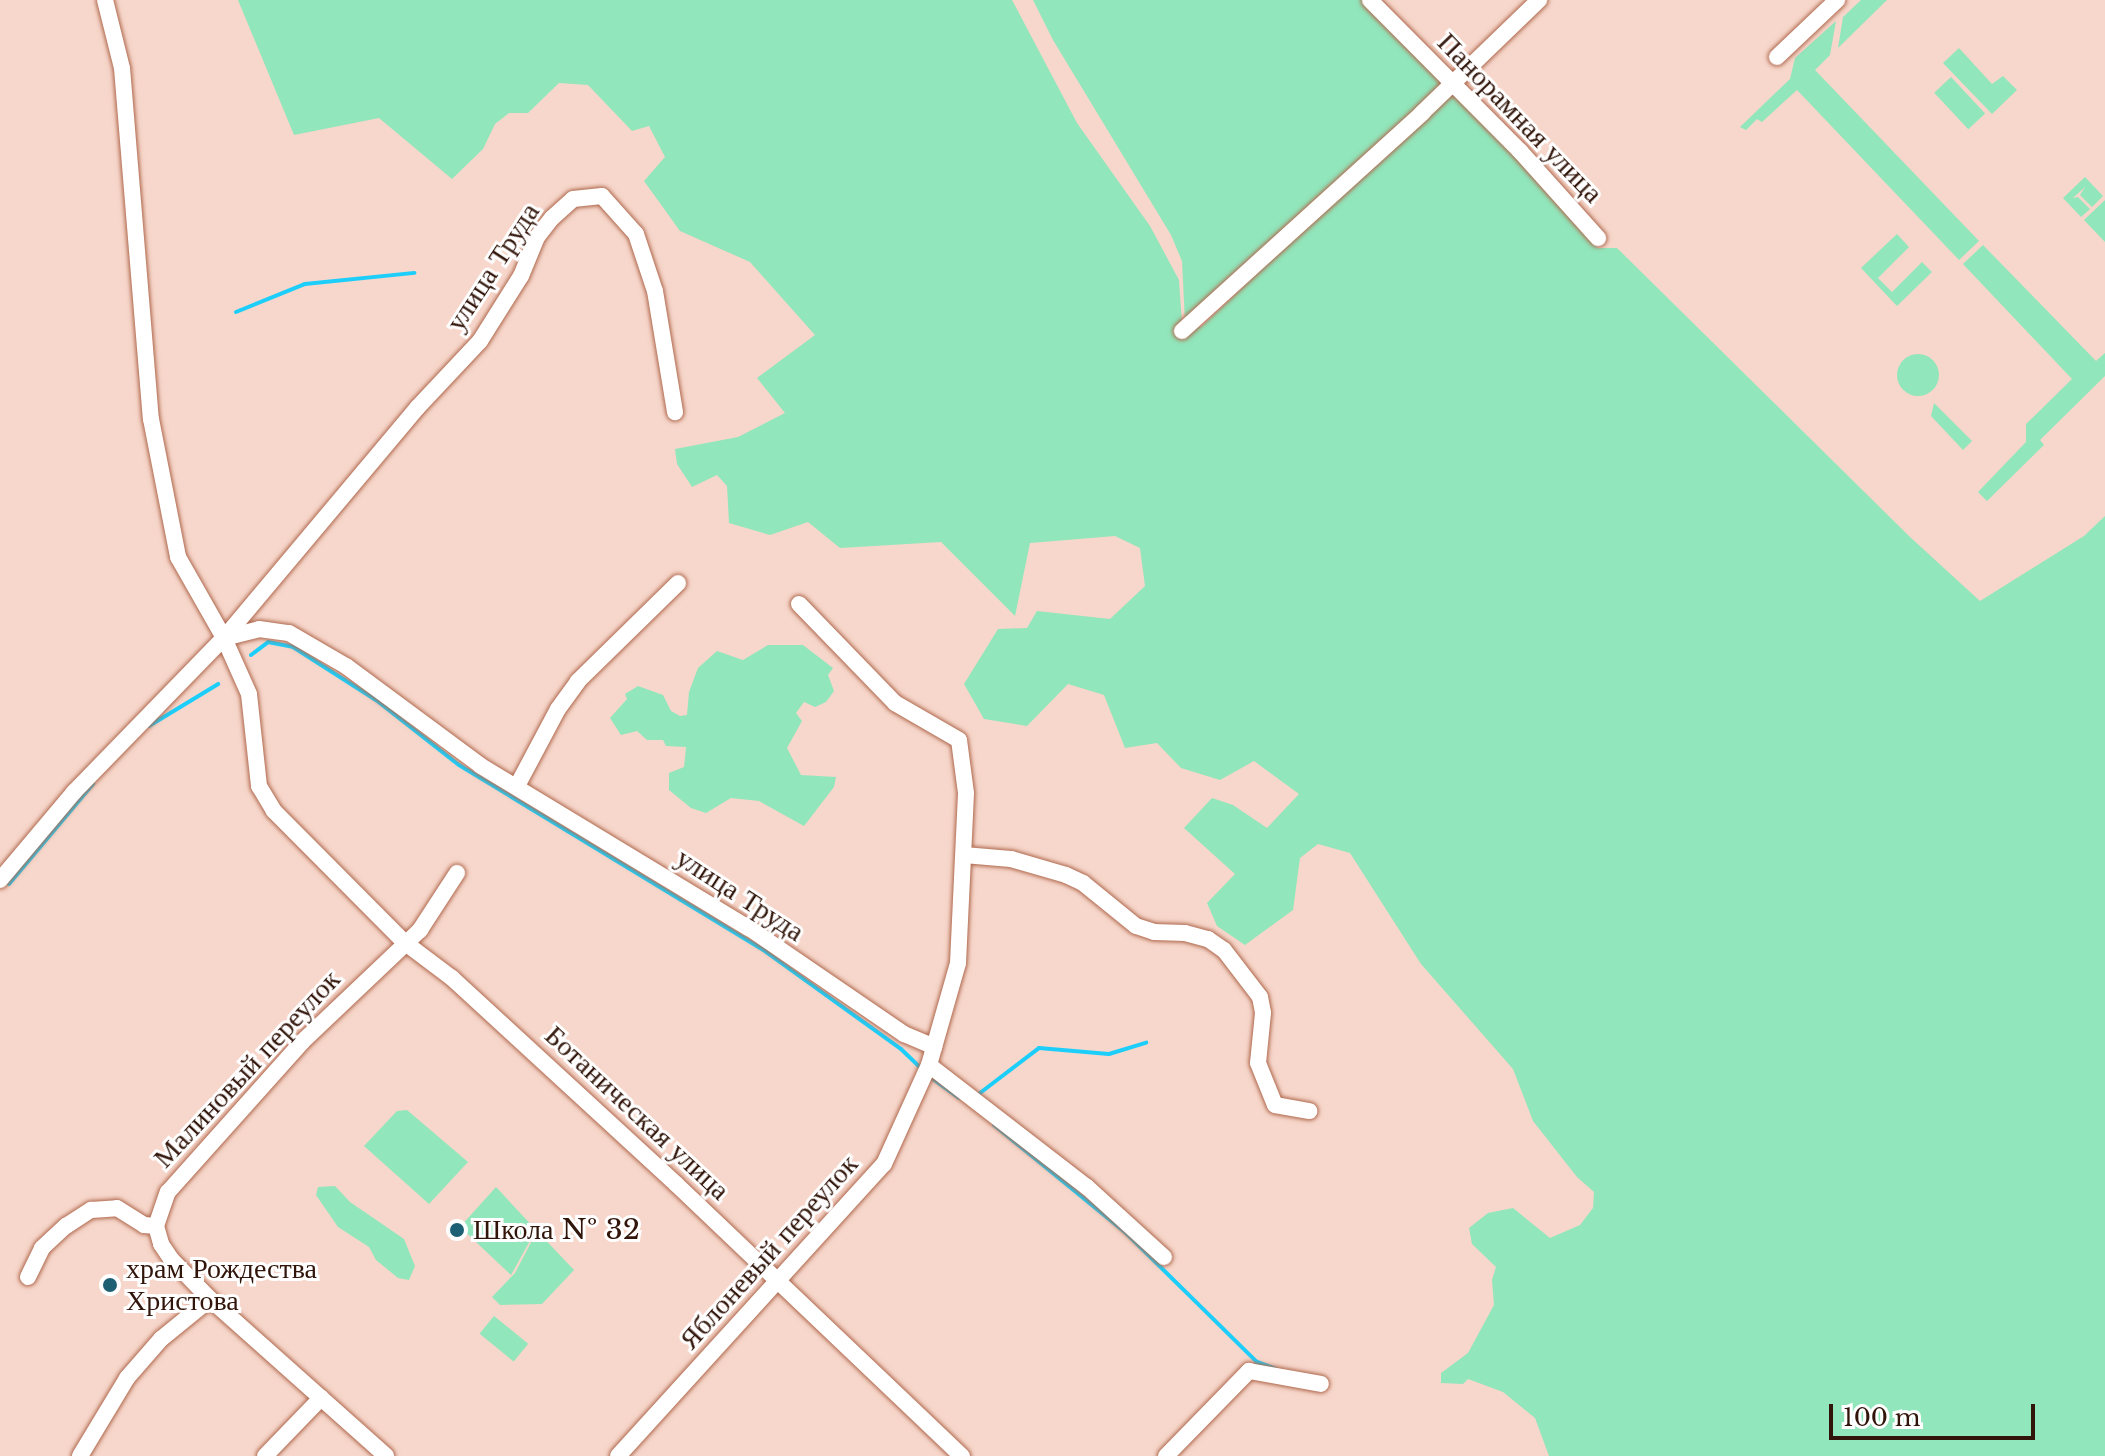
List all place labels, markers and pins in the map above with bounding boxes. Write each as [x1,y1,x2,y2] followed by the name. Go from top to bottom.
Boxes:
[473,1213,640,1247] place label: Школа № 32
[448,1221,466,1239] marker: Школа № 32
[126,1252,317,1318] place label: храм Рождества Христова
[101,1276,119,1294] marker: храм Рождества Христова

